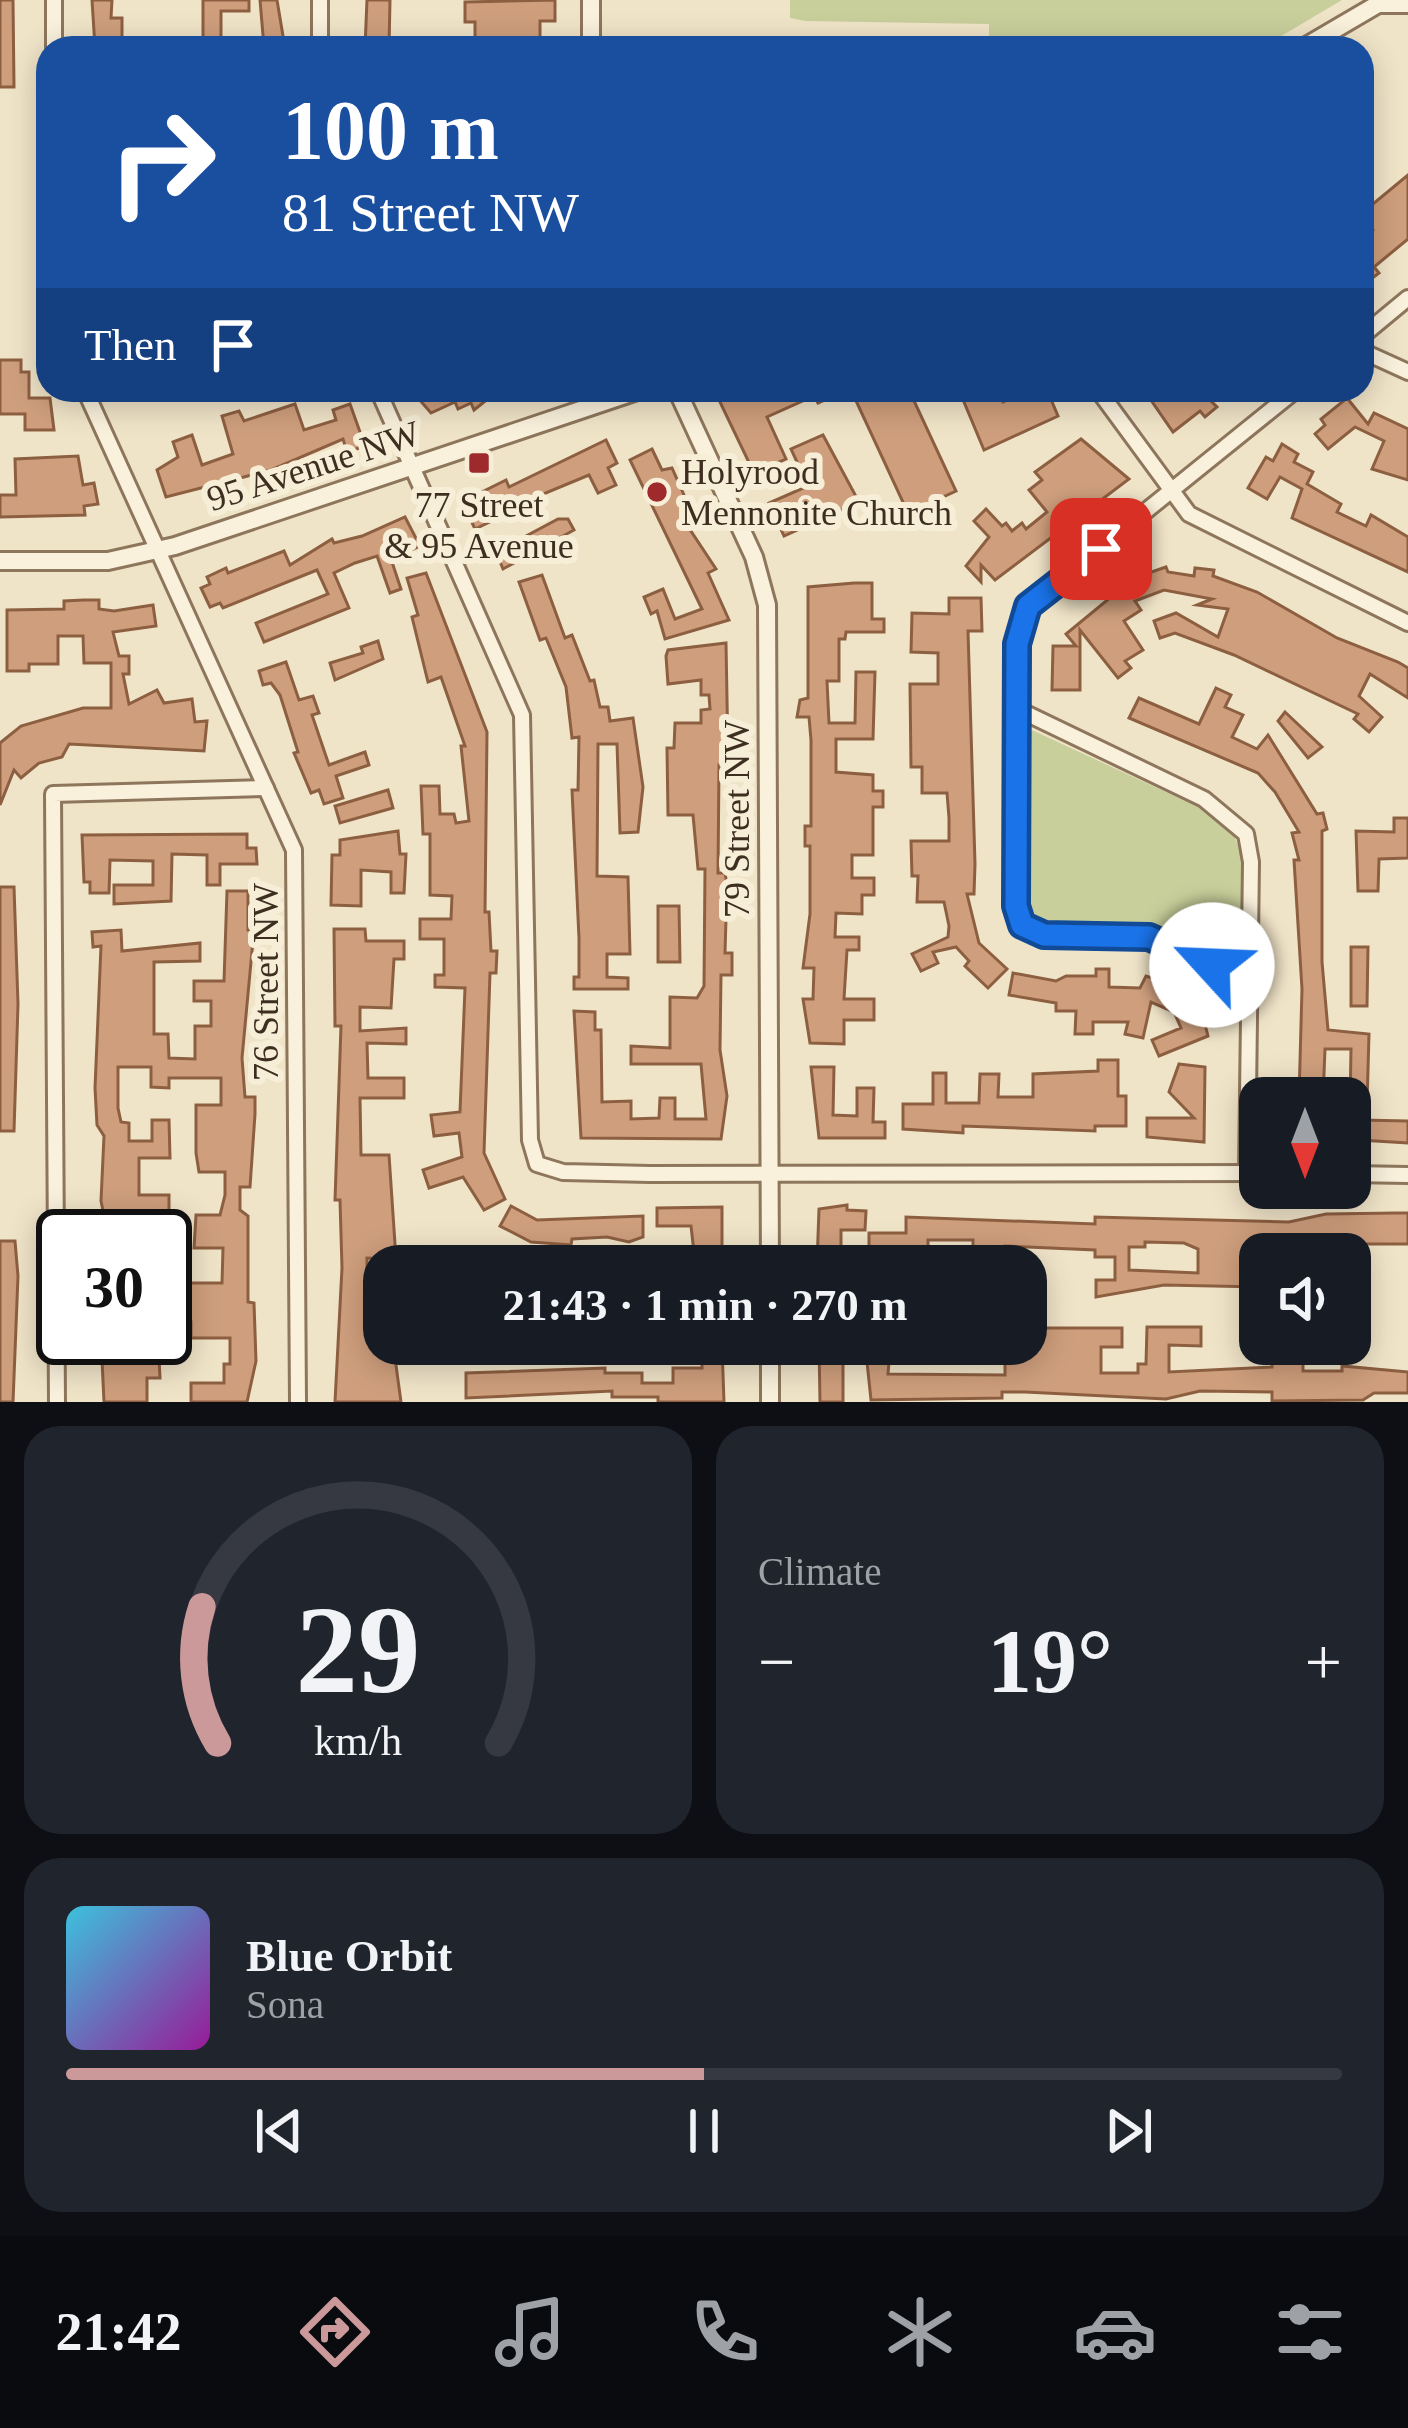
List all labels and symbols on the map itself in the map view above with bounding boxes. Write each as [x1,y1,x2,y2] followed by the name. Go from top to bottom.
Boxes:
[202,413,425,519] street label: 95 Avenue NW
[466,450,492,476] marker: 77 Street & 95 Avenue
[681,452,952,533] place label: Holyrood Mennonite Church
[644,479,670,505] marker: Holyrood Mennonite Church
[384,485,574,566] place label: 77 Street & 95 Avenue
[1050,498,1152,600] pin
[717,720,757,918] street label: 79 Street NW
[246,883,286,1081] street label: 76 Street NW
[1149,902,1275,1028] position arrow
[1239,1077,1371,1209] north arrow
[36,1209,192,1365] speed limit sign: 30

